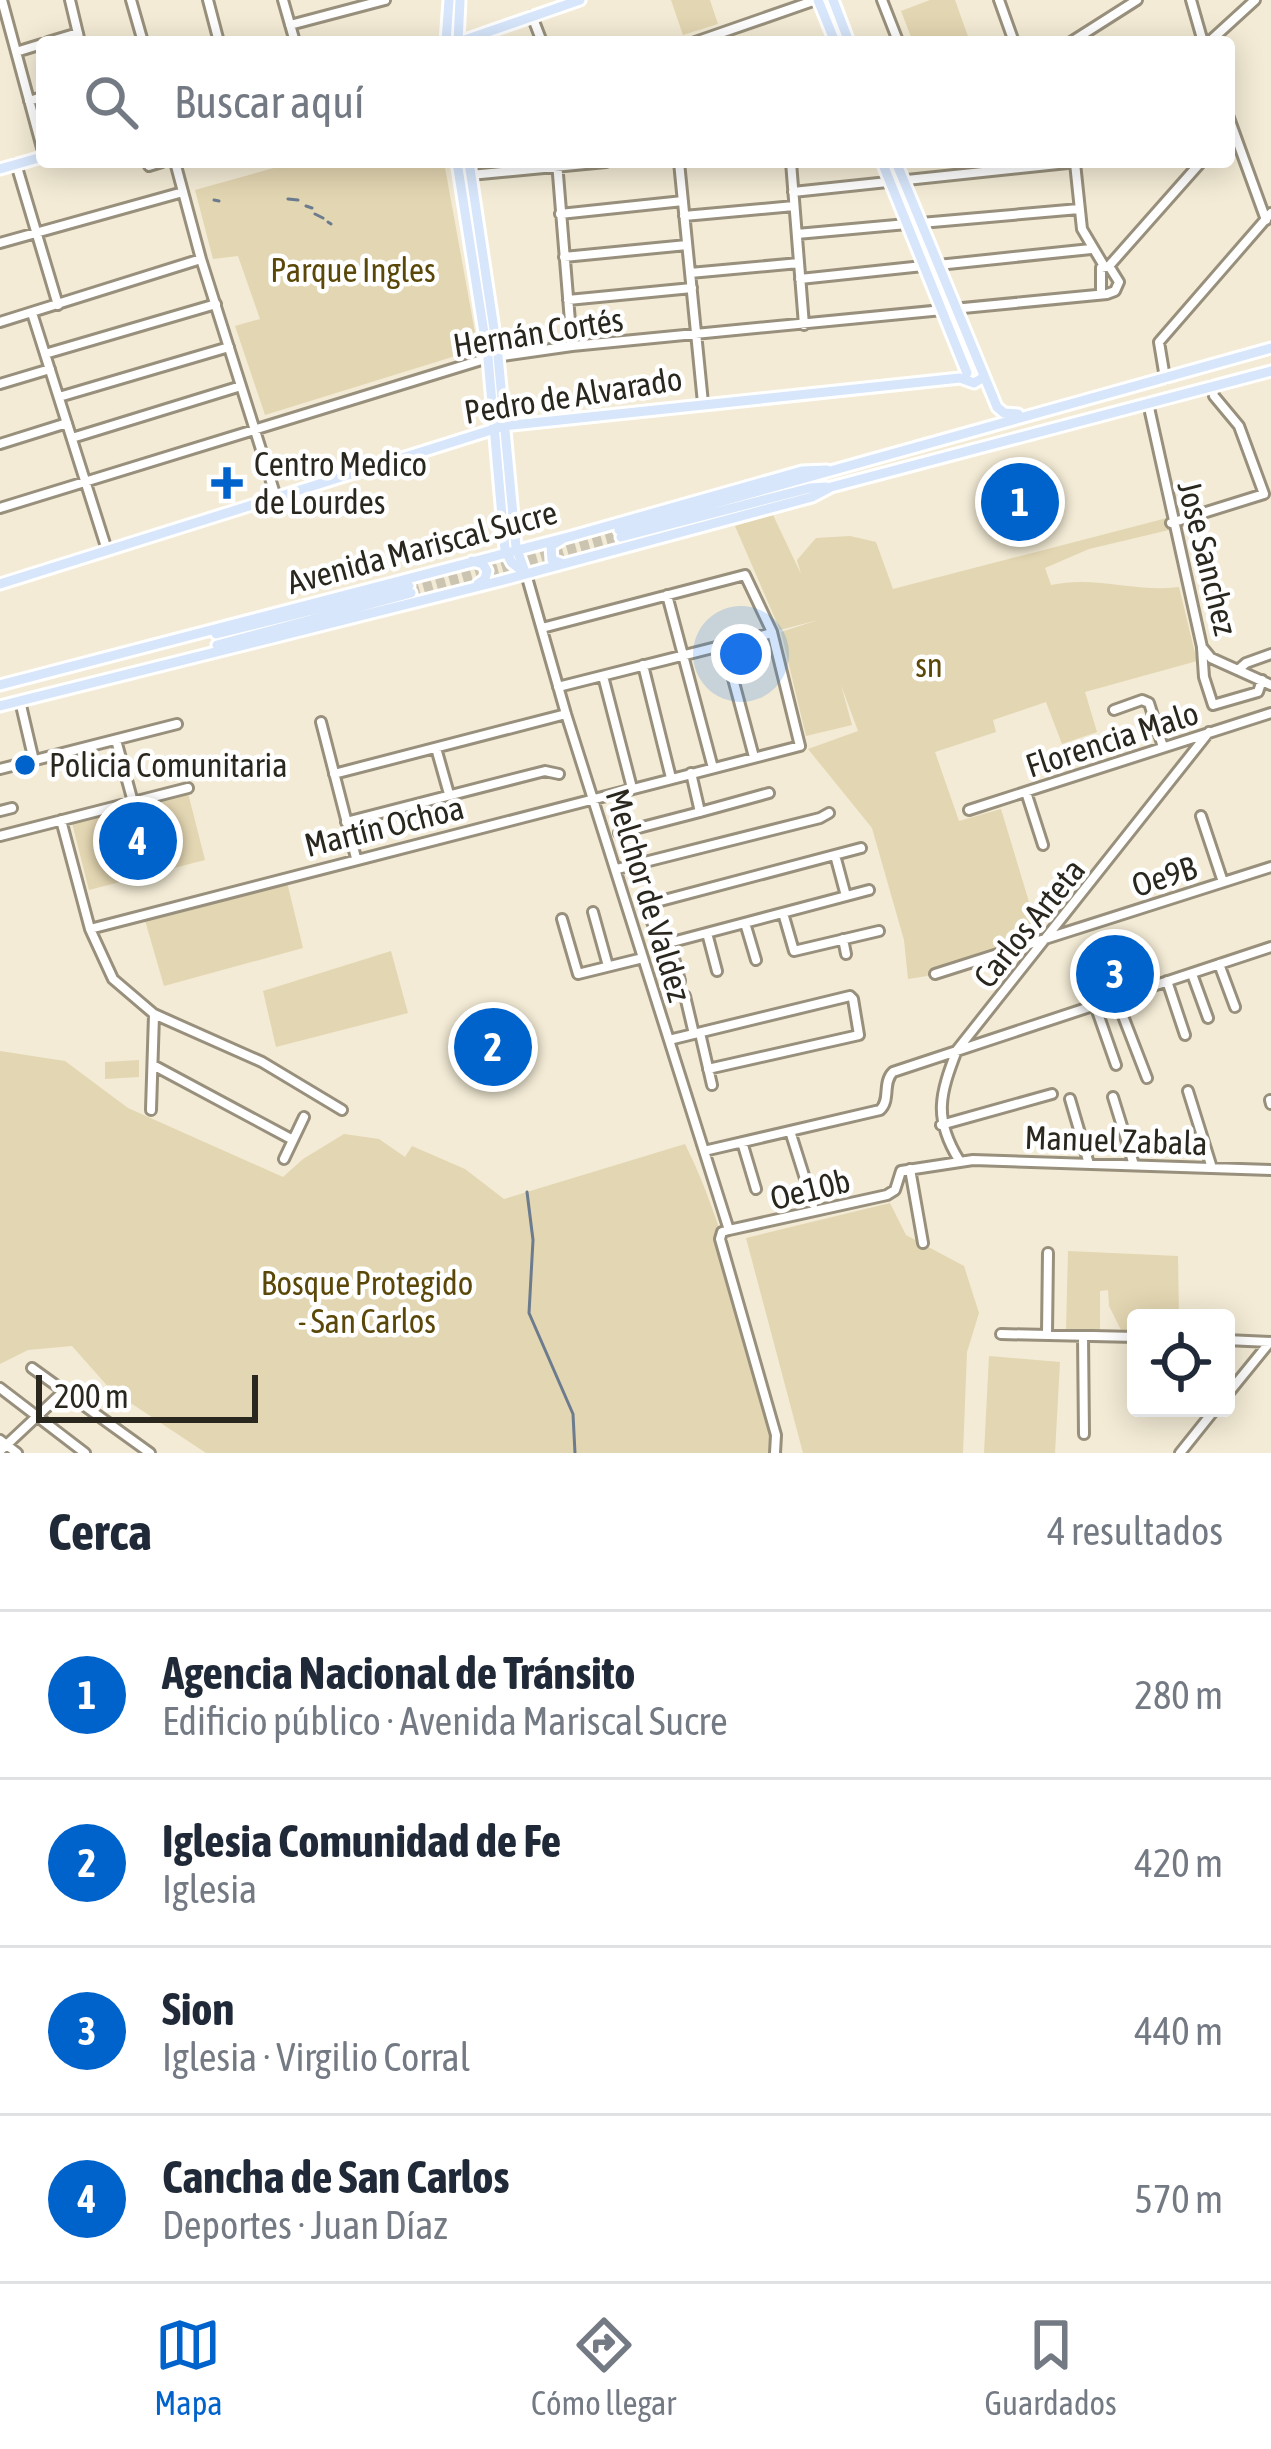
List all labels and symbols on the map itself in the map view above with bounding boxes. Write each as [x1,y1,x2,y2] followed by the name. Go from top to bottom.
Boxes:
[270,251,436,289] park label: Parque Ingles
[450,300,626,364] street label: Hernán Cortés
[461,359,685,431] street label: Pedro de Alvarado
[254,445,427,521] place label: Centro Medico de Lourdes
[981,457,1059,547] pin: 1
[211,467,243,499] marker: Centro Medico de Lourdes
[1171,477,1246,639] street label: Jose Sanchez
[283,493,561,601] street label: Avenida Mariscal Sucre
[711,624,771,684] your location
[915,646,943,684] park label: sn
[1021,693,1203,785] street label: Florencia Malo
[49,746,288,784] place label: Policia Comunitaria
[12,752,38,778] marker: Policia Comunitaria
[599,784,699,1006] street label: Melchor de Valdez
[300,788,468,864] street label: Martín Ochoa
[99,796,177,886] pin: 4
[1127,848,1201,904] street label: Oe9B
[966,851,1092,995] street label: Carlos Arteta
[1076,929,1154,1019] pin: 3
[454,1002,532,1092] pin: 2
[1024,1118,1208,1162] street label: Manuel Zabala
[766,1161,854,1217] street label: Oe10b
[261,1264,473,1340] park label: Bosque Protegido - San Carlos
[36,1369,258,1422] scale bar

